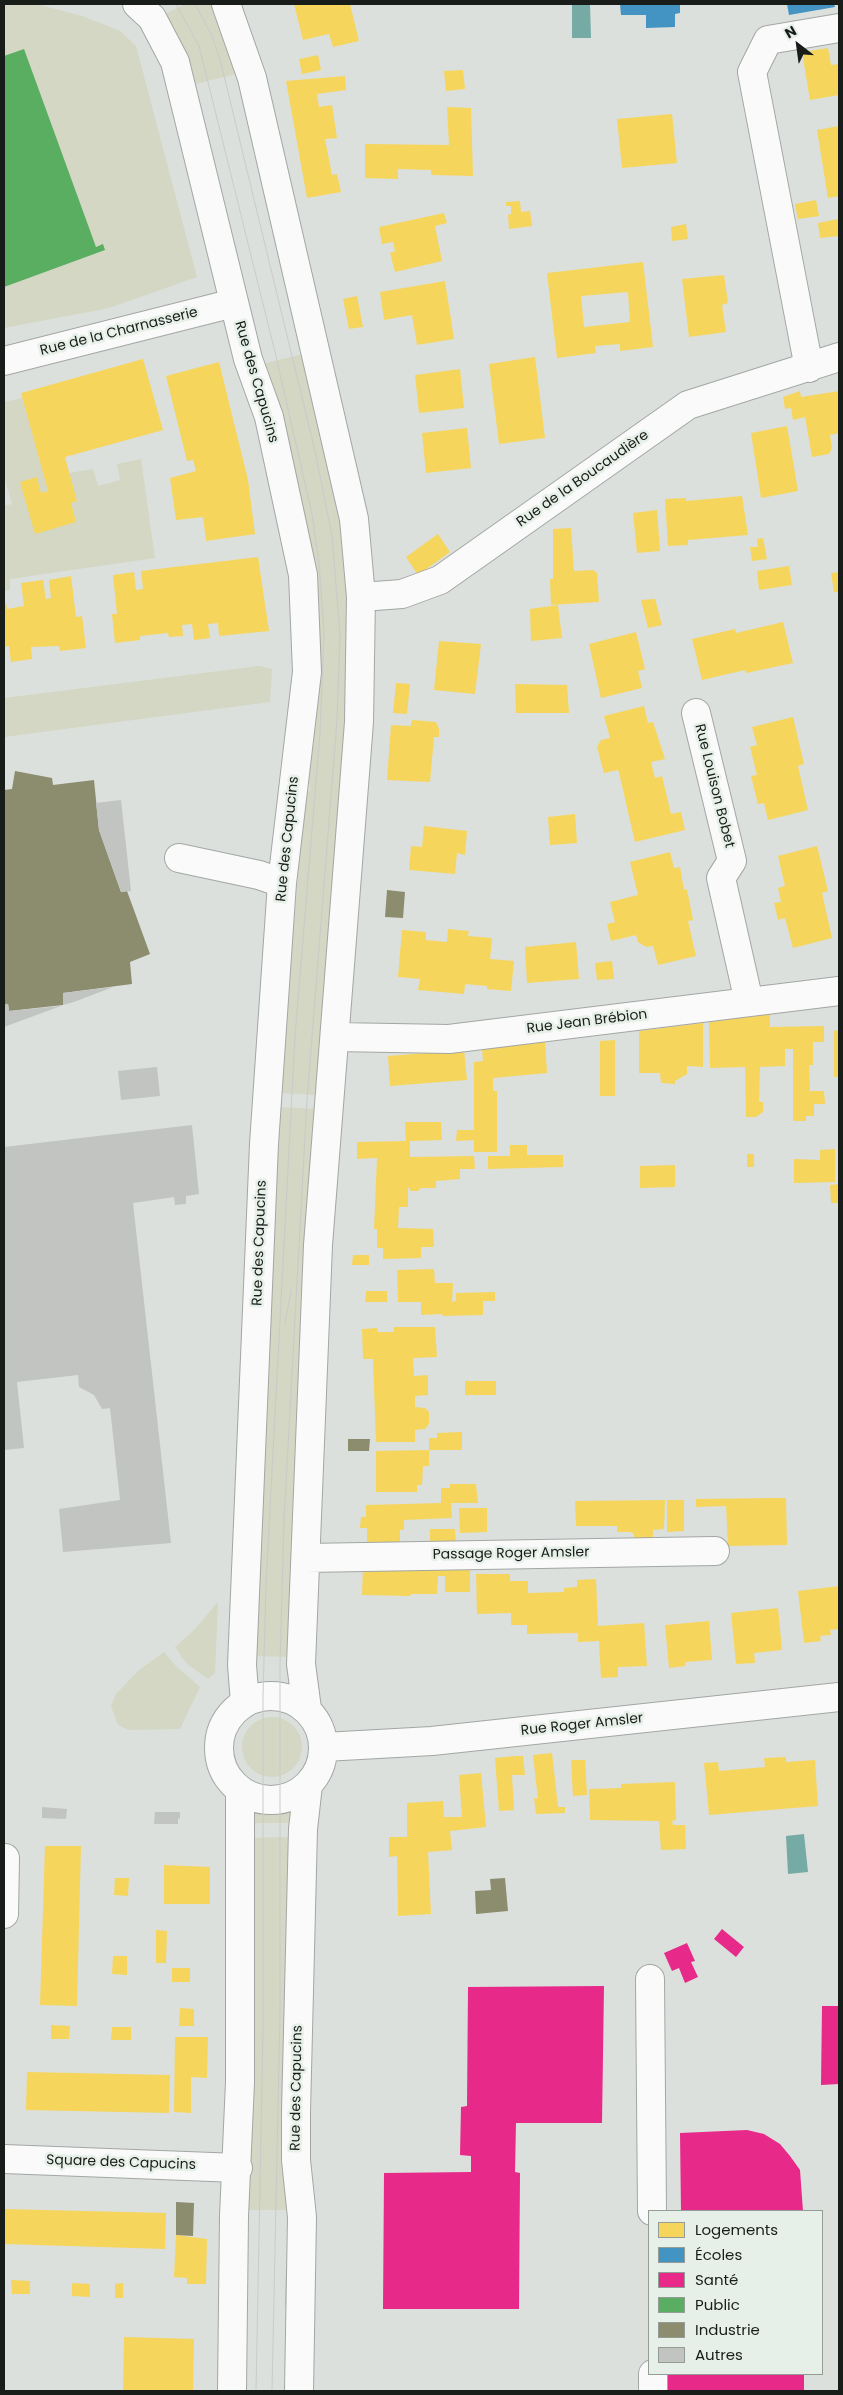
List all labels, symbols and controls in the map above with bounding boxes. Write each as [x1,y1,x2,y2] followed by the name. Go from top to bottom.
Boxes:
[773,20,823,70] north arrow
[781,21,800,43] text: N
[38,304,200,360] street label: Rue de la Charnasserie
[231,319,281,445] street label: Rue des Capucins
[514,427,652,531] street label: Rue de la Boucaudière
[690,722,738,850] street label: Rue Louison Bobet
[273,775,303,903] street label: Rue des Capucins
[526,1006,648,1038] street label: Rue Jean Brébion
[249,1180,271,1306] street label: Rue des Capucins
[433,1544,589,1564] street label: Passage Roger Amsler
[520,1710,644,1740] street label: Rue Roger Amsler
[288,2025,306,2151] street label: Rue des Capucins
[46,2152,196,2174] street label: Square des Capucins
[648,2210,823,2375] legend
[695,2219,778,2240] text: Logements
[695,2244,742,2265] text: Écoles
[695,2269,738,2290] text: Santé
[695,2294,740,2315] text: Public
[695,2319,760,2340] text: Industrie
[695,2344,743,2365] text: Autres

